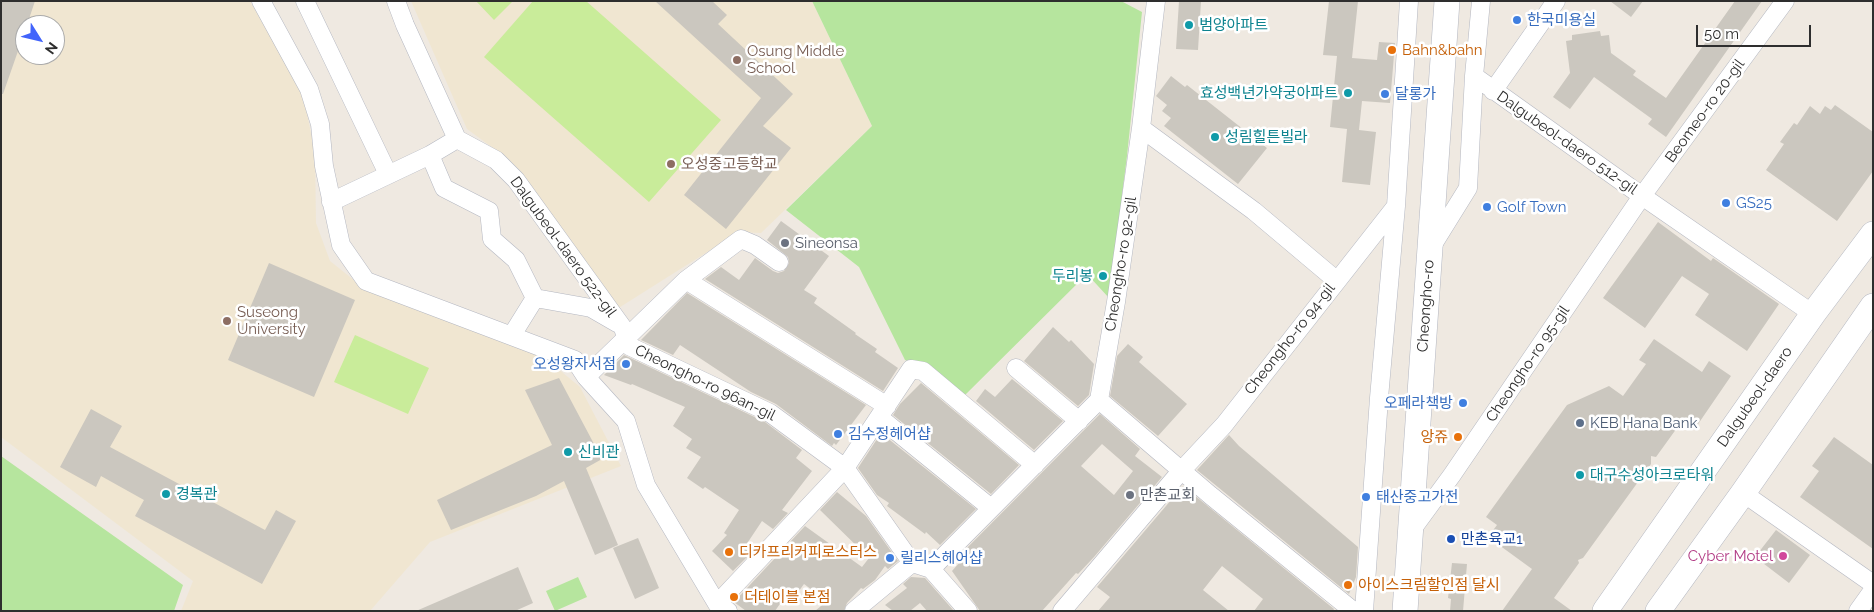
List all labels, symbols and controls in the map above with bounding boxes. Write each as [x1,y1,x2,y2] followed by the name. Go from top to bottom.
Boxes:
[1527,11,1596,29] place label: 한국미용실
[1511,14,1523,26] marker: 한국미용실
[15,15,65,65] north arrow
[1699,15,1814,47] scale bar
[1199,16,1268,34] place label: 범양아파트
[1183,19,1195,31] marker: 범양아파트
[1704,25,1739,43] text: 50 m
[42,39,61,57] text: N
[1402,41,1483,59] place label: Bahn&bahn
[747,42,844,77] place label: Osung Middle School
[1386,44,1398,56] marker: Bahn&bahn
[731,54,743,66] marker: Osung Middle School
[1661,56,1749,166] street label: Beomeo-ro 20-gil
[1200,84,1338,102] place label: 효성백년가약궁아파트
[1395,85,1436,103] place label: 달롱가
[1342,87,1354,99] marker: 효성백년가약궁아파트
[1379,88,1391,100] marker: 달롱가
[1493,88,1641,198] street label: Dalgubeol-daero 512-gil
[1225,128,1308,146] place label: 성림힐튼빌라
[1209,131,1221,143] marker: 성림힐튼빌라
[681,155,778,173] place label: 오성중고등학교
[665,158,677,170] marker: 오성중고등학교
[506,173,620,321] street label: Dalgubeol-daero 522-gil
[1736,194,1772,212] place label: GS25
[1101,195,1141,333] street label: Cheongho-ro 92-gil
[1720,197,1732,209] marker: GS25
[1497,198,1567,216] place label: Golf Town
[1481,201,1493,213] marker: Golf Town
[795,234,858,252] place label: Sineonsa
[779,237,791,249] marker: Sineonsa
[1414,259,1438,353] street label: Cheongho-ro
[1052,267,1093,285] place label: 두리봉
[1097,270,1109,282] marker: 두리봉
[1241,280,1339,398] street label: Cheongho-ro 94-gil
[1482,302,1574,426] street label: Cheongho-ro 95-gil
[237,303,306,338] place label: Suseong University
[221,315,233,327] marker: Suseong University
[632,341,778,425] street label: Cheongho-ro 96an-gil
[1714,343,1796,451] street label: Dalgubeol-daero
[533,355,616,373] place label: 오성왕자서점
[620,358,632,370] marker: 오성왕자서점
[1384,394,1453,412] place label: 오페라책방
[1457,397,1469,409] marker: 오페라책방
[1590,414,1697,432] place label: KEB Hana Bank
[1574,417,1586,429] marker: KEB Hana Bank
[848,425,931,443] place label: 김수정헤어샵
[832,428,844,440] marker: 김수정헤어샵
[1420,428,1448,446] place label: 앙쥬
[1452,431,1464,443] marker: 앙쥬
[578,443,619,461] place label: 신비관
[562,446,574,458] marker: 신비관
[1590,466,1714,484] place label: 대구수성아크로타워
[1574,469,1586,481] marker: 대구수성아크로타워
[176,485,217,503] place label: 경복관
[1140,486,1195,504] place label: 만촌교회
[160,488,172,500] marker: 경복관
[1376,488,1459,506] place label: 태산중고가전
[1124,489,1136,501] marker: 만촌교회
[1360,491,1372,503] marker: 태산중고가전
[1461,530,1523,548] place label: 만촌육교1
[1445,533,1457,545] marker: 만촌육교1
[739,543,877,561] place label: 디카프리커피로스터스
[723,546,735,558] marker: 디카프리커피로스터스
[1688,547,1773,565] place label: Cyber Motel
[900,549,983,567] place label: 릴리스헤어샵
[1777,550,1789,562] marker: Cyber Motel
[884,552,896,564] marker: 릴리스헤어샵
[1358,576,1500,594] place label: 아이스크림할인점 달시
[1342,579,1354,591] marker: 아이스크림할인점 달시
[744,588,831,606] place label: 더테이블 본점
[728,591,740,603] marker: 더테이블 본점

